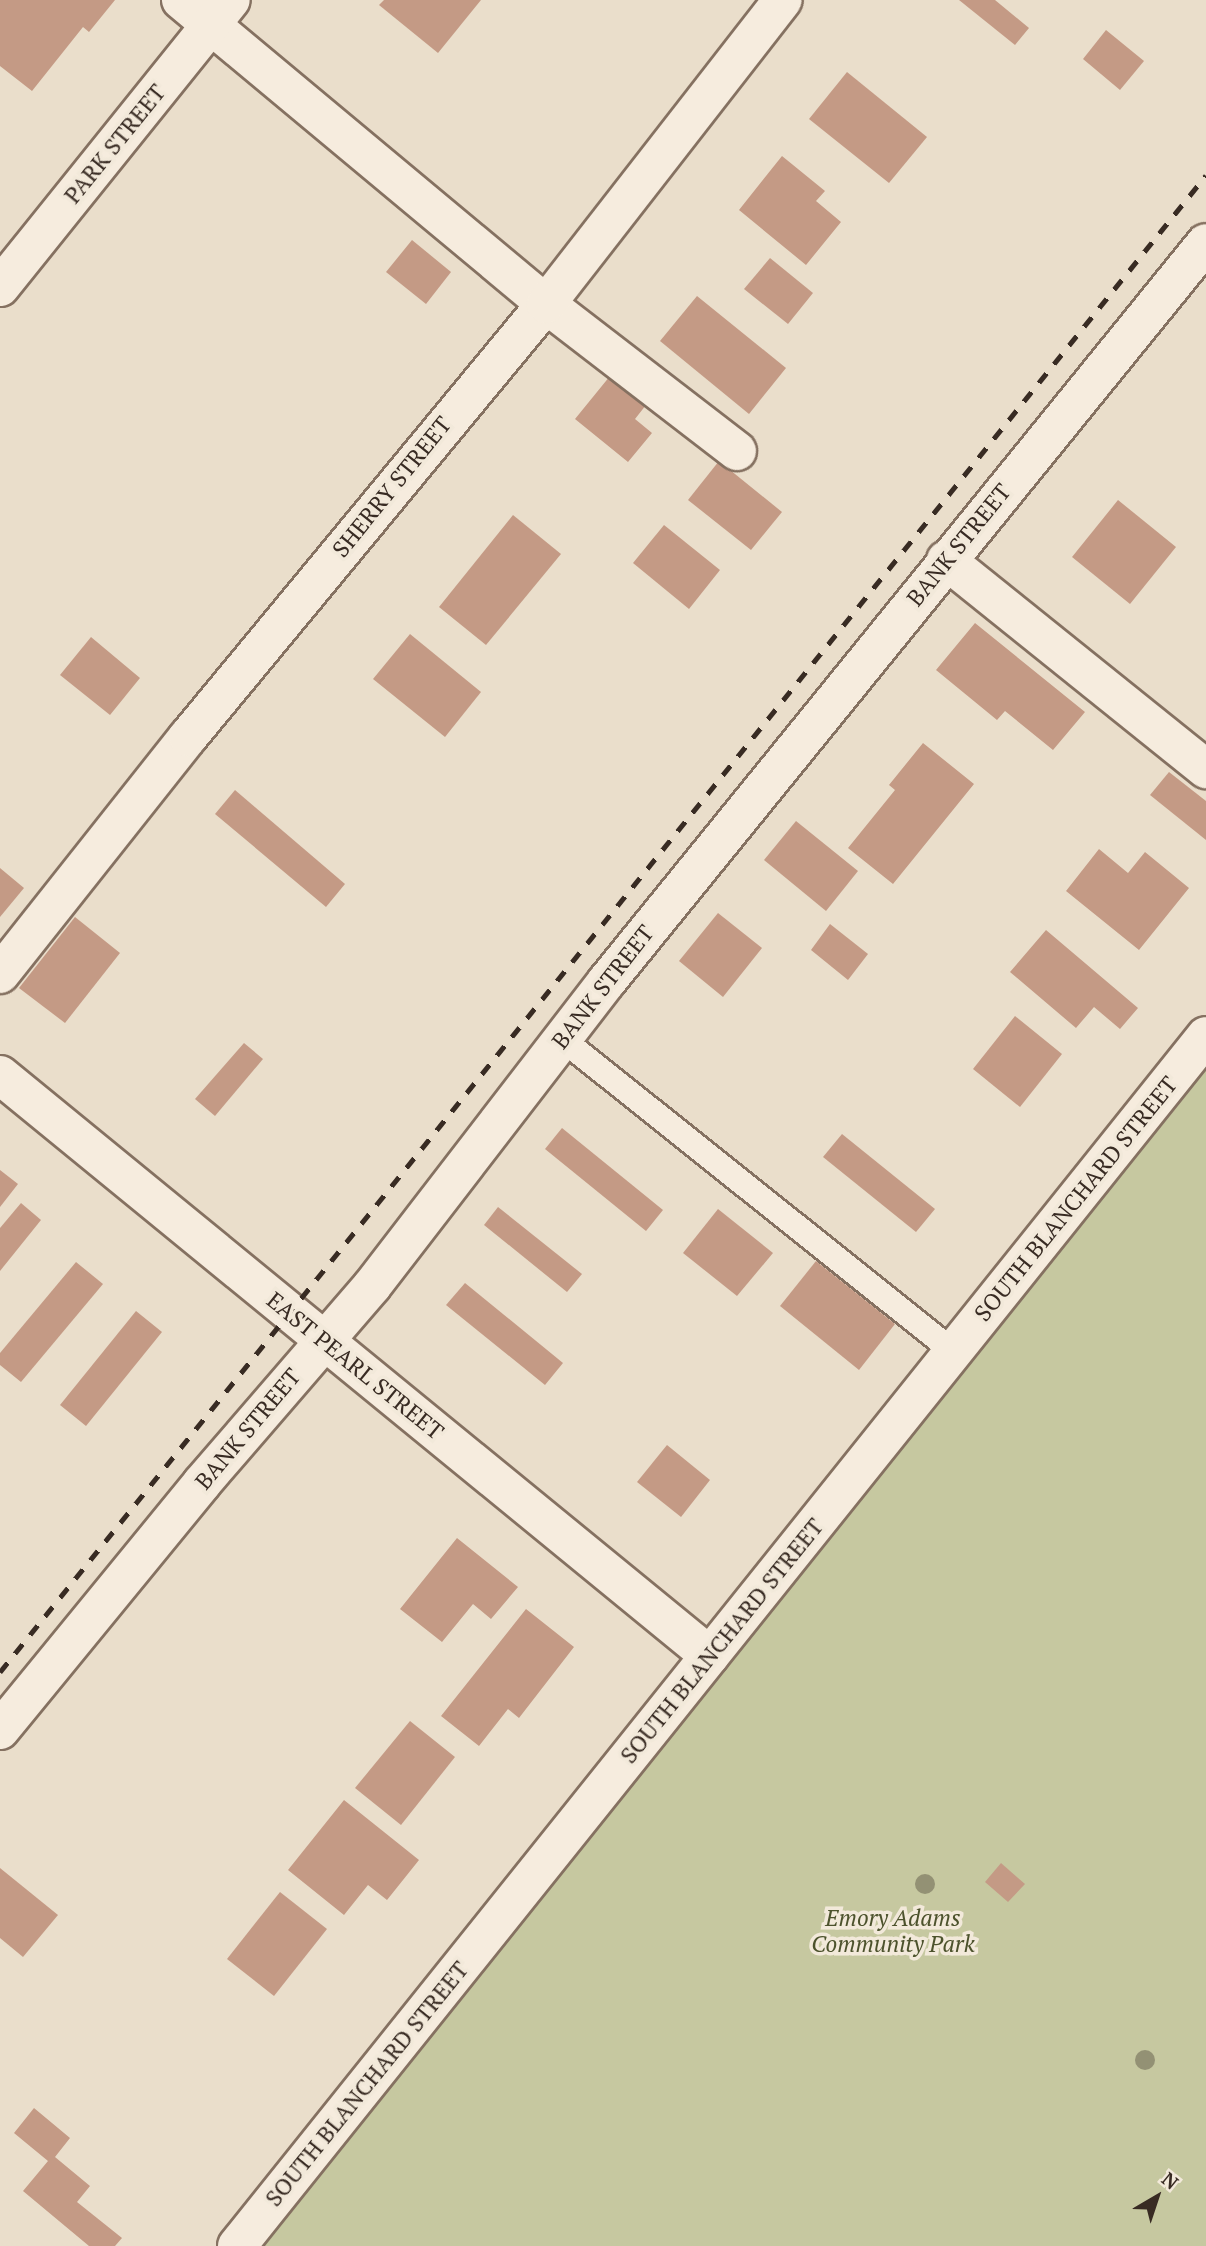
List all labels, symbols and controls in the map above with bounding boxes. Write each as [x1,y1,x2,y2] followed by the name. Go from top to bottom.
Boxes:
[59,79,171,209] street label: PARK STREET
[327,411,457,563] street label: SHERRY STREET
[901,478,1017,612] street label: BANK STREET
[546,920,660,1054] street label: BANK STREET
[969,1071,1183,1327] street label: SOUTH BLANCHARD STREET
[261,1286,449,1446] street label: EAST PEARL STREET
[189,1363,307,1495] street label: BANK STREET
[615,1513,829,1769] street label: SOUTH BLANCHARD STREET
[811,1904,975,1958] park label: Emory Adams Community Park
[260,1956,474,2212] street label: SOUTH BLANCHARD STREET
[1122,2162,1192,2232] north arrow
[1157,2166,1184,2195] text: N

